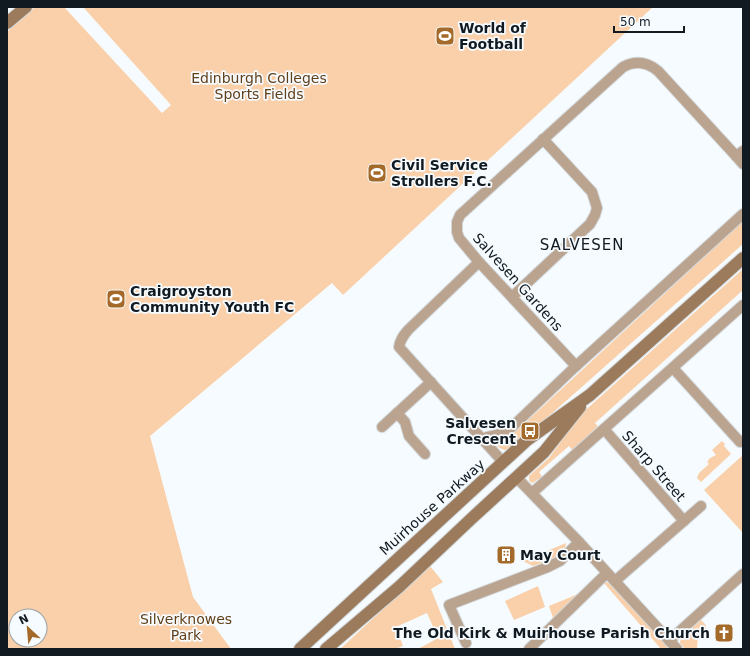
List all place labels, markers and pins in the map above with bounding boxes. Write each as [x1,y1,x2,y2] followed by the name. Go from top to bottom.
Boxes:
[459,20,527,52] place label: World of Football
[434,25,456,47] sports icon: World of Football
[391,157,492,189] place label: Civil Service Strollers F.C.
[366,162,388,184] sports icon: Civil Service Strollers F.C.
[130,283,294,315] place label: Craigroyston Community Youth FC
[105,288,127,310] sports icon: Craigroyston Community Youth FC
[445,415,516,447] place label: Salvesen Crescent
[519,420,541,442] bus stop icon: Salvesen Crescent
[495,544,517,566] building icon: May Court
[520,547,601,563] place label: May Court
[713,622,735,644] church icon: The Old Kirk & Muirhouse Parish Church
[393,625,710,641] place label: The Old Kirk & Muirhouse Parish Church

